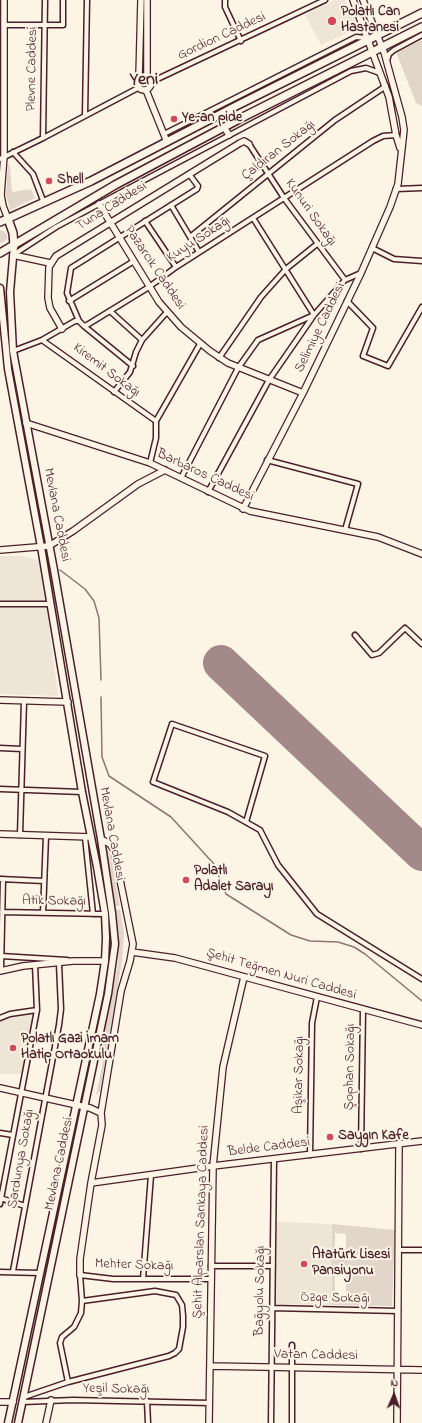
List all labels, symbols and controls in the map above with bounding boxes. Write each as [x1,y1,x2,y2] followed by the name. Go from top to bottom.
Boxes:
[341,5,400,38] place label: Polatlı Can Hastanesi
[175,9,269,65] street label: Gordion Caddesi
[326,15,338,27] marker: Polatlı Can Hastanesi
[24,26,42,112] street label: Plevne Caddesi
[130,70,158,92] district label: Yeni
[182,111,242,127] place label: Ye-an pide
[169,114,179,124] marker: Ye-an pide
[239,117,319,185] street label: Çaldıran Sokağı
[57,173,84,189] place label: Shell
[44,176,54,186] marker: Shell
[281,176,339,250] street label: Kunuri Sokağı
[74,179,150,235] street label: Tuna Caddesi
[164,213,234,267] street label: Kuyu Sokağı
[120,223,188,313] street label: Pazarcık Caddesi
[292,280,350,376] street label: Selimiye Caddesi
[69,340,143,402] street label: Kiremit Sokağı
[154,446,256,506] street label: Barbaros Caddesi
[39,467,73,563] street label: Mevlana Caddesi
[94,786,128,882] street label: Mevlana Caddesi
[194,864,274,896] place label: Polatlı Adalet Sarayı
[181,875,191,885] marker: Polatlı Adalet Sarayı
[22,893,86,911] street label: Atik Sokağı
[204,946,358,1004] street label: Şehit Teğmen Nuri Caddesi
[342,1024,360,1110] street label: Şophan Sokağı
[21,1032,119,1064] place label: Polatlı Gazi İmam Hatip Ortaokulu
[291,1036,309,1114] street label: Aşikar Sokağı
[8,1043,18,1053] marker: Polatlı Gazi İmam Hatip Ortaokulu
[5,1108,39,1210] street label: Sardunya Sokağı
[42,1116,78,1212] street label: Mevlana Caddesi
[190,1125,214,1319] street label: Şehit Alparslan Sarıkaya Caddesi
[338,1129,409,1145] place label: Saygın Kafe
[325,1132,335,1142] marker: Saygın Kafe
[227,1135,311,1161] street label: Belde Caddesi
[252,1246,270,1336] street label: Bağyolu Sokağı
[312,1248,390,1280] place label: Atatürk Lisesi Pansiyonu
[94,1256,174,1276] street label: Mehter Sokağı
[299,1259,309,1269] marker: Atatürk Lisesi Pansiyonu
[300,1290,370,1308] street label: Özge Sokağı
[274,1347,358,1365] street label: Vatan Caddesi
[374,1375,414,1415] north arrow
[390,1375,398,1391] text: N
[83,1381,149,1399] street label: Yeşil Sokağı

